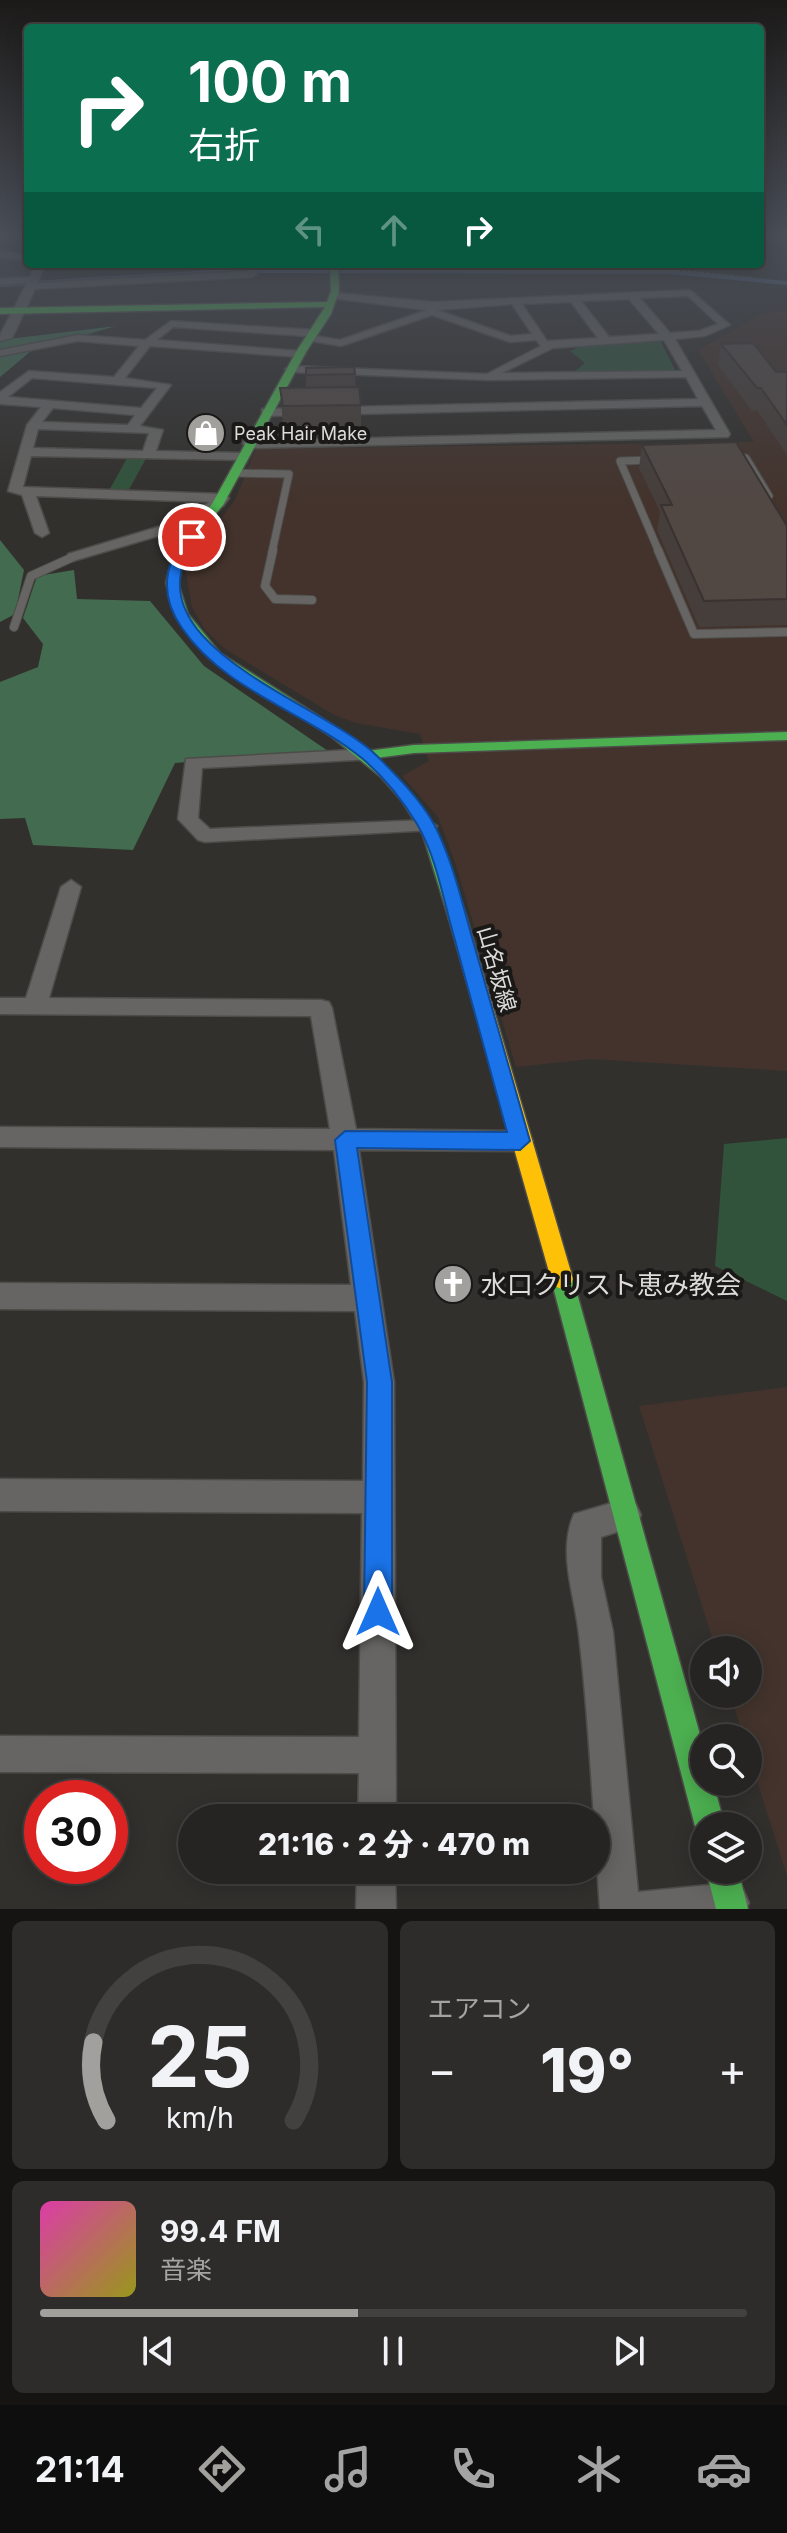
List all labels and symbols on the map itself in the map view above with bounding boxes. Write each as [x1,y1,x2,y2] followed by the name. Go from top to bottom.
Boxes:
[185,412,227,454] shop icon: Peak Hair Make
[234,423,367,444] place label: Peak Hair Make
[158,503,226,571] pin
[472,923,522,1015] street label: 山名坂線
[432,1263,474,1305] church icon: 水口クリスト恵み教会
[481,1269,741,1300] place label: 水口クリスト恵み教会
[336,1570,420,1654] position arrow
[24,1780,128,1884] speed limit sign: 30

